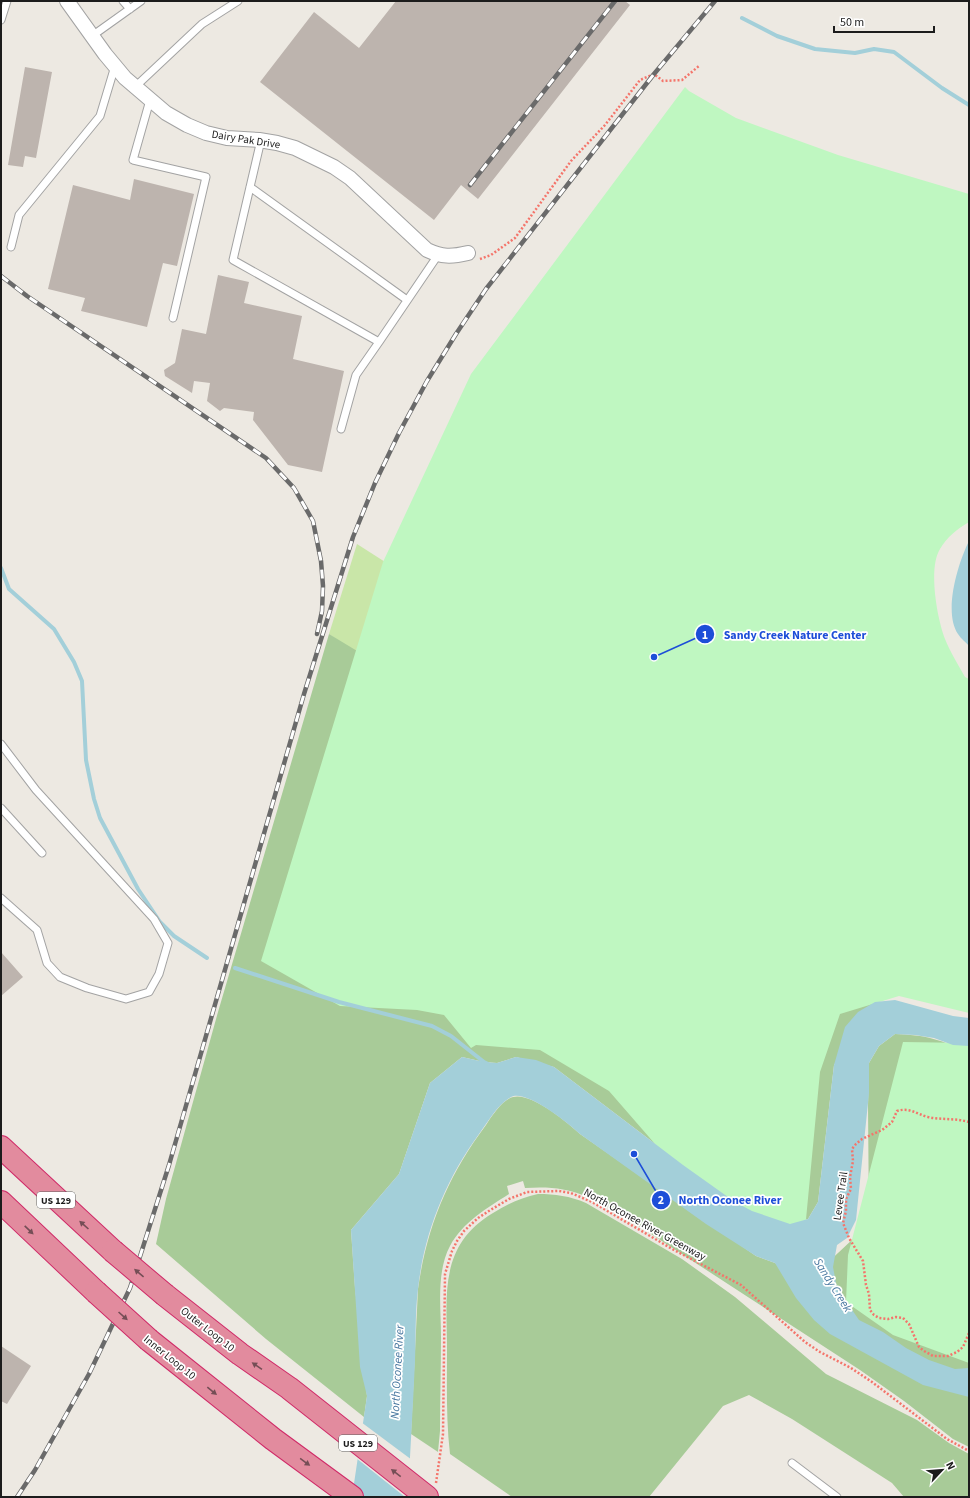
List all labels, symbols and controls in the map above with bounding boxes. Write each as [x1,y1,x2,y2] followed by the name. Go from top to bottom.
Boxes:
[834,8,934,34] scale bar
[840,14,864,31] text: 50 m
[211,127,282,152] street label: Dairy Pak Drive
[695,622,874,646] callout: Sandy Creek Nature Center
[702,627,708,644] text: 1
[724,627,867,644] text: Sandy Creek Nature Center
[830,1171,851,1221] street label: Levee Trail
[581,1185,708,1264] street label: North Oconee River Greenway
[651,1188,790,1212] callout: North Oconee River
[37,1192,75,1208] road number: US 129
[658,1192,664,1209] text: 2
[679,1192,782,1209] text: North Oconee River
[79,1220,89,1230] one-way arrow
[24,1225,34,1234] one-way arrow
[809,1255,856,1316] water label: Sandy Creek
[134,1269,144,1278] one-way arrow
[178,1304,238,1355] street label: Outer Loop 10
[117,1312,128,1321] one-way arrow
[387,1324,408,1419] water label: North Oconee River
[141,1332,199,1383] street label: Inner Loop 10
[252,1362,262,1370] one-way arrow
[207,1386,218,1395] one-way arrow
[339,1435,377,1451] road number: US 129
[922,1450,962,1490] north arrow
[299,1458,310,1467] one-way arrow
[942,1459,959,1472] text: N
[391,1469,402,1477] one-way arrow

